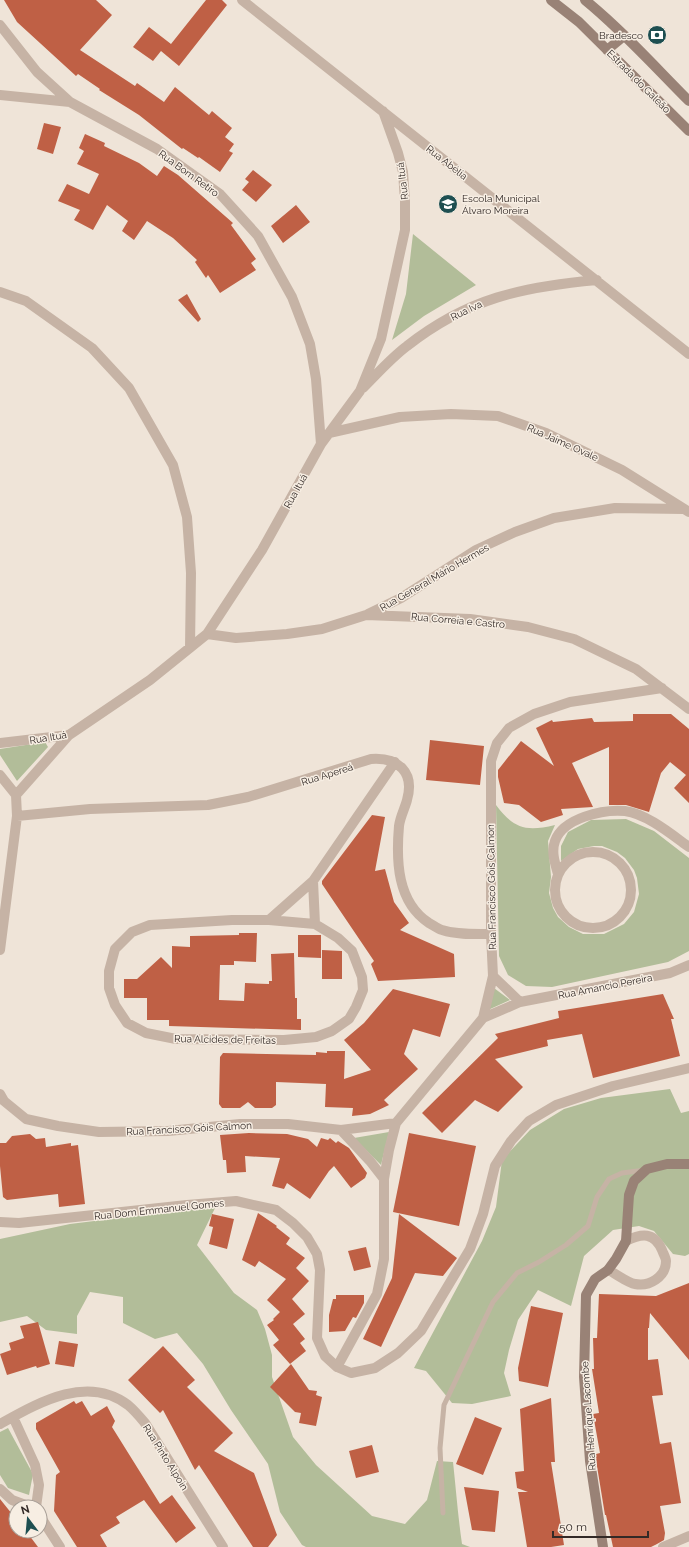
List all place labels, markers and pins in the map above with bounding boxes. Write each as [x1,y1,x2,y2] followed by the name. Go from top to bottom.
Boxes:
[646,24,668,46] bank icon: Bradesco
[599,30,643,41] place label: Bradesco
[437,193,459,215] school or university icon: Escola Municipal Álvaro Moreira
[462,193,540,216] place label: Escola Municipal Álvaro Moreira

